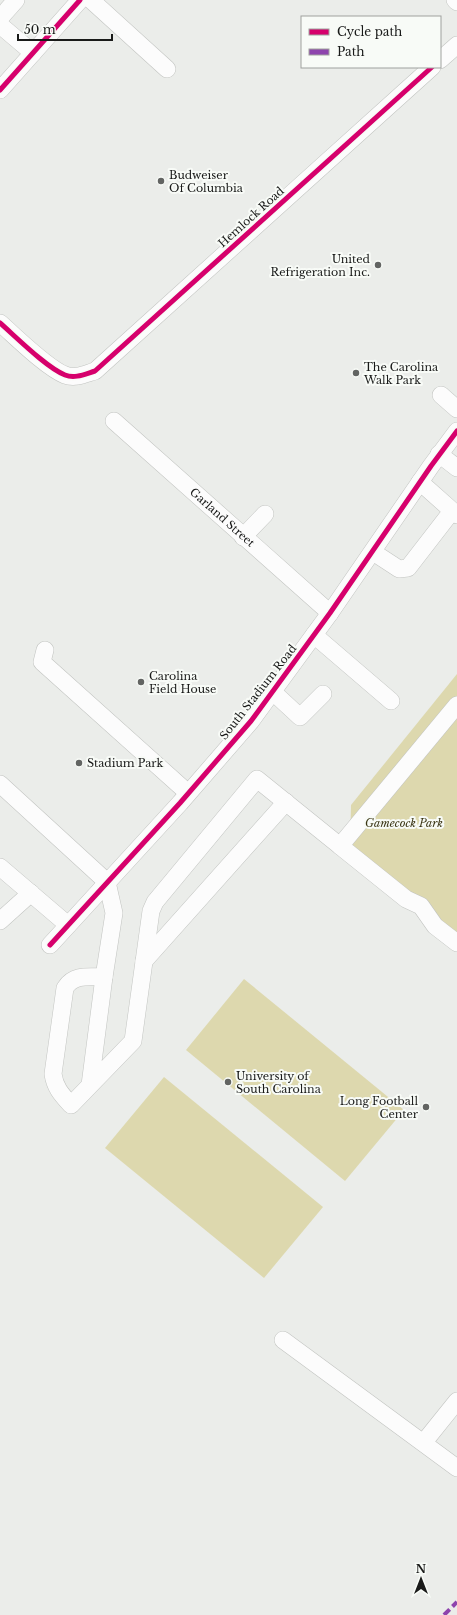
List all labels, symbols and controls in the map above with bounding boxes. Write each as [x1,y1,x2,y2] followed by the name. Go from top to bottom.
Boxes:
[18,16,112,42] scale bar
[301,16,441,68] legend
[24,22,56,37] text: 50 m
[337,24,402,39] text: Cycle path
[337,44,365,59] text: Path
[169,168,244,195] place label: Budweiser Of Columbia
[156,176,166,186] marker: Budweiser Of Columbia
[215,183,287,250] street label: Hemlock Road
[271,252,371,279] place label: United Refrigeration Inc.
[373,260,383,270] marker: United Refrigeration Inc.
[363,360,439,387] place label: The Carolina Walk Park
[351,368,361,378] marker: The Carolina Walk Park
[187,485,258,550] street label: Garland Street
[217,641,300,742] street label: South Stadium Road
[149,669,216,696] place label: Carolina Field House
[136,677,146,687] marker: Carolina Field House
[87,756,164,770] place label: Stadium Park
[74,758,84,768] marker: Stadium Park
[365,816,443,830] park label: Gamecock Park
[236,1069,322,1096] place label: University of South Carolina
[223,1077,233,1087] marker: University of South Carolina
[340,1094,419,1121] place label: Long Football Center
[421,1102,431,1112] marker: Long Football Center
[401,1559,441,1599] north arrow
[416,1562,427,1576] text: N

